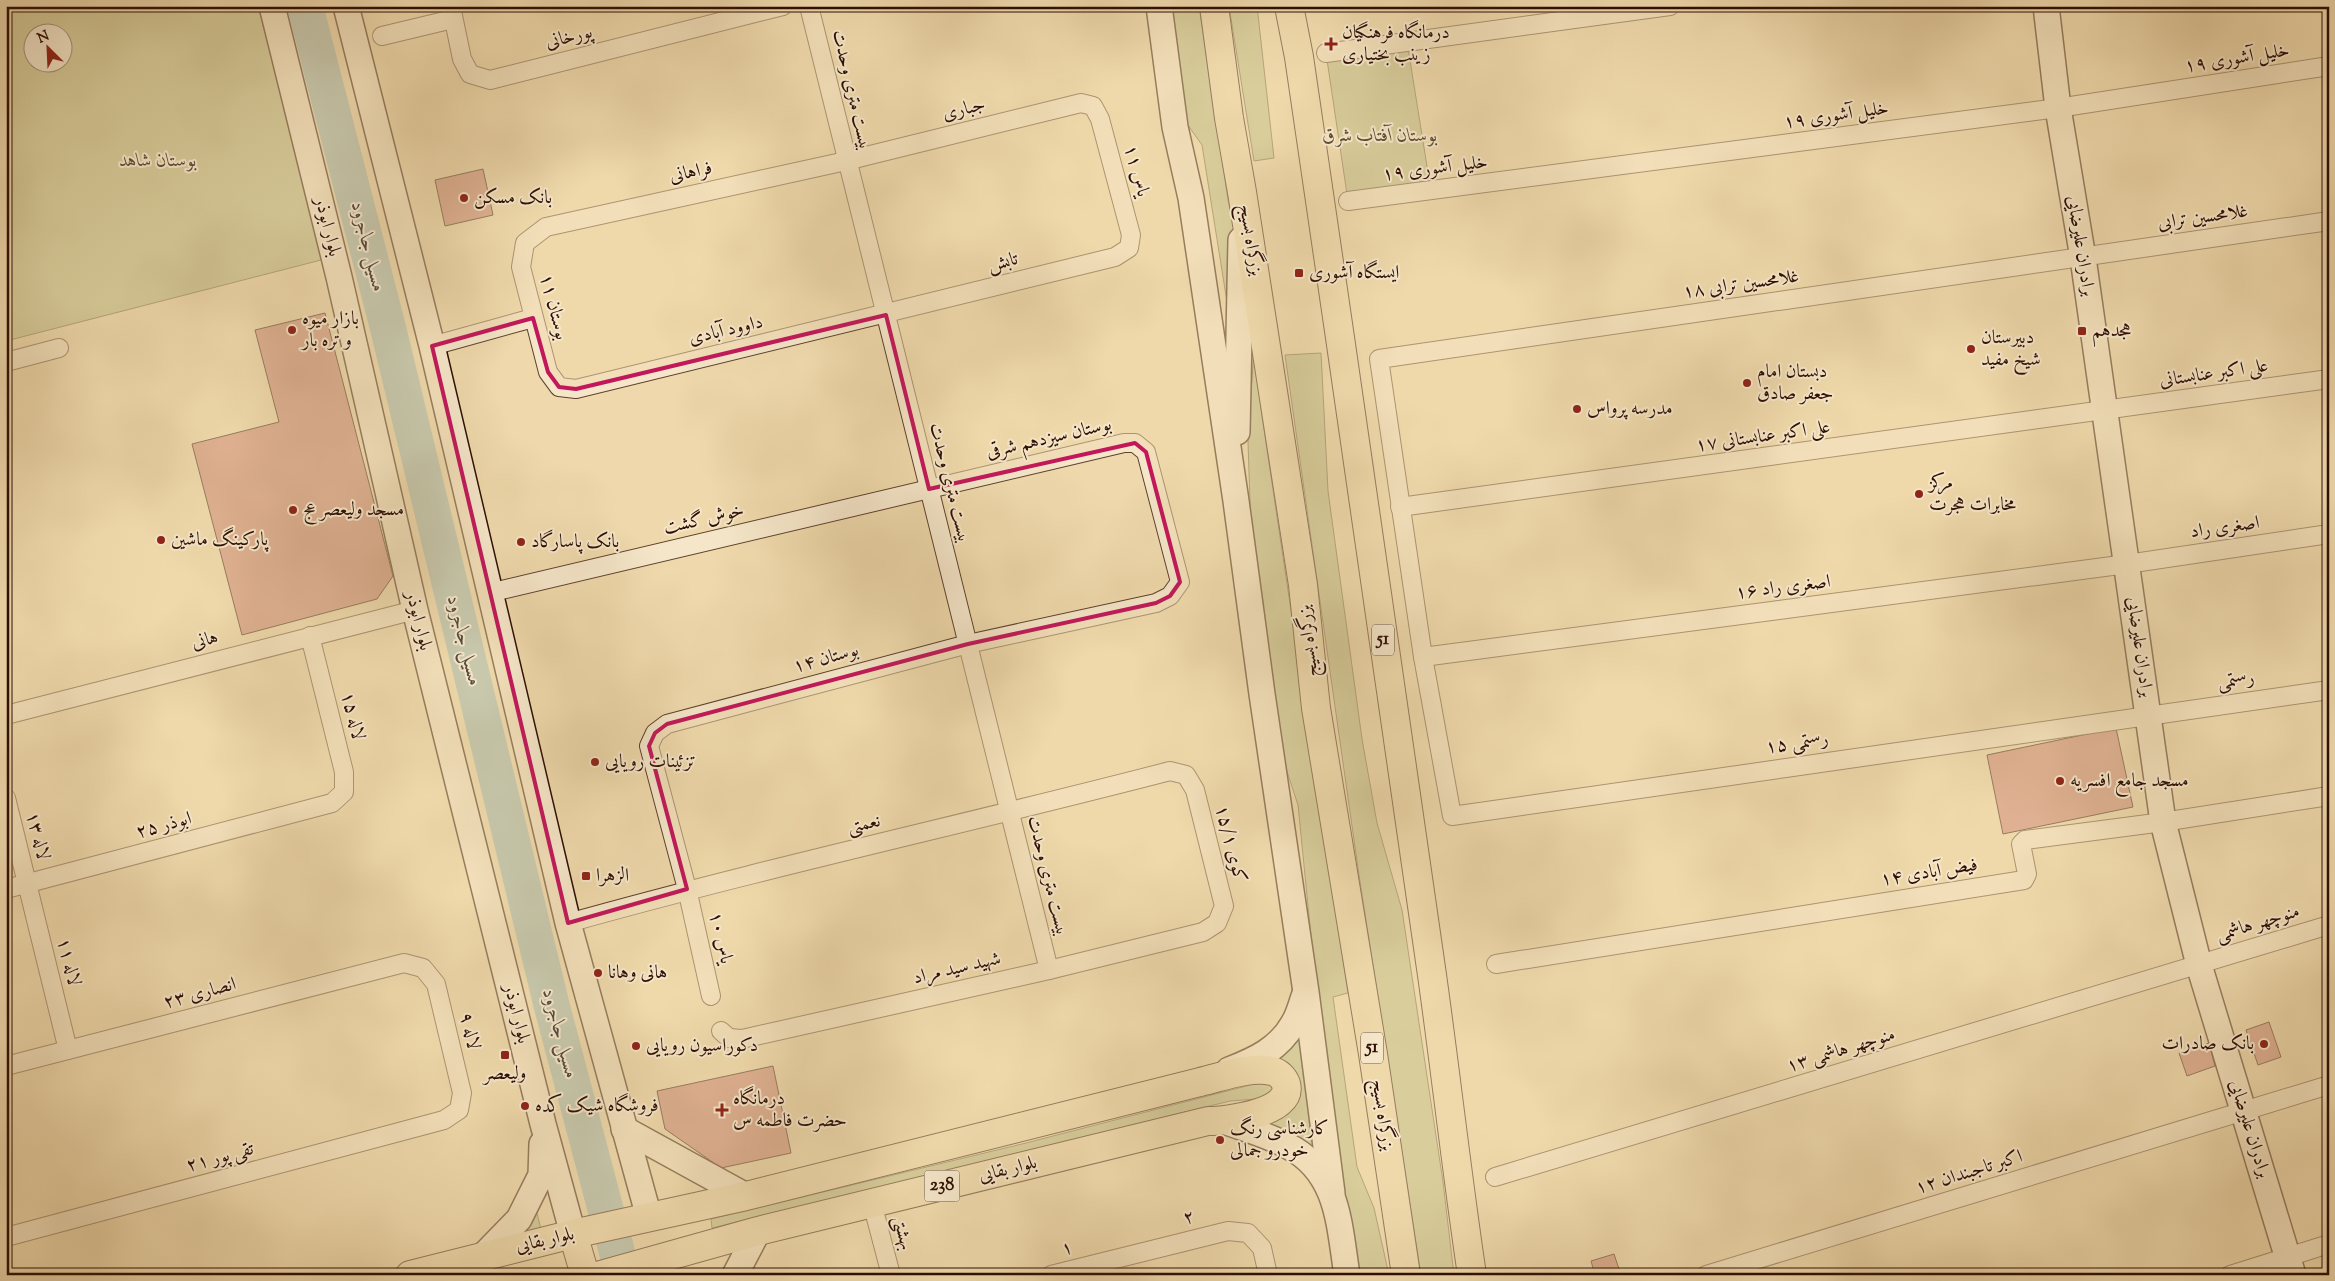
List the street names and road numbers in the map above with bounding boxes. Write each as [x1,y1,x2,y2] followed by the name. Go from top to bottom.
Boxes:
[543,19,597,57] street label: پورخانی
[824,27,878,153] street label: بیست متری وحدت
[2183,37,2291,81] street label: خلیل آشوری ۱۹
[940,92,988,128] street label: جباری
[1782,95,1890,137] street label: خلیل آشوری ۱۹
[1116,142,1156,201] street label: یاس ۱۱
[1381,149,1489,189] street label: خلیل آشوری ۱۹
[667,155,715,191] street label: فراهانی
[306,192,347,260] street label: بلوار ابوذر
[2059,194,2101,299] street label: برادران علیرضایی
[2156,198,2250,238] street label: غلامحسین ترابی
[1229,202,1270,279] street label: بزرگراه بسیج
[985,246,1021,280] street label: تابش
[1681,263,1801,307] street label: غلامحسین ترابی ۱۸
[532,271,574,343] street label: بوستان ۱۱
[686,309,766,353] street label: داوود آبادی
[2158,353,2270,395] street label: علی اکبر عنابستانی
[984,411,1115,469] street label: بوستان سیزدهم شرقی
[1694,414,1832,460] street label: علی اکبر عنابستانی ۱۷
[921,420,977,546] street label: بیست متری وحدت
[661,498,747,542] street label: خوش گشت
[2189,510,2261,546] street label: اصغری راد
[1734,569,1832,607] street label: اصغری راد ۱۶
[397,586,438,654] street label: بلوار ابوذر
[2119,595,2160,700] street label: برادران علیرضایی
[1291,603,1328,679] street label: بزرگراه بسیج
[189,624,221,658] street label: هانی
[1372,624,1394,656] road number: 51
[790,637,862,681] street label: بوستان ۱۴
[2216,665,2256,697] street label: رستمی
[333,689,371,743] street label: لاله ۱۵
[1764,726,1830,762] street label: رستمی ۱۵
[1207,802,1253,886] street label: کوی ۱۵/۱
[133,806,195,846] street label: ابوذر ۲۵
[845,808,883,842] street label: نعمتی
[18,809,56,863] street label: لاله ۱۳
[1019,813,1075,939] street label: بیست متری وحدت
[1878,852,1980,894] street label: فیض آبادی ۱۴
[2213,898,2303,950] street label: منوچهر هاشمی
[701,909,739,968] street label: یاس ۱۰
[49,935,87,989] street label: لاله ۱۱
[910,946,1004,992] street label: شهید سید مراد
[161,971,239,1017] street label: انصاری ۲۳
[495,979,536,1047] street label: بلوار ابوذر
[452,1010,486,1052] street label: لاله ۹
[1783,1022,1899,1080] street label: منوچهر هاشمی ۱۳
[1361,1032,1383,1064] road number: 51
[1362,1077,1401,1154] street label: بزرگراه بسیج
[2221,1077,2277,1182] street label: برادران علیرضایی
[183,1136,257,1180] street label: تقی پور ۲۱
[1912,1144,2026,1202] street label: اکبر تاجبندان ۱۲
[976,1150,1040,1190] street label: بلوار بقایی
[924,1170,960,1202] road number: 238
[1180,1204,1198,1232] street label: ۲
[884,1213,920,1253] street label: بهشتی
[513,1221,577,1261] street label: بلوار بقایی
[1058,1235,1076,1263] street label: ۱

